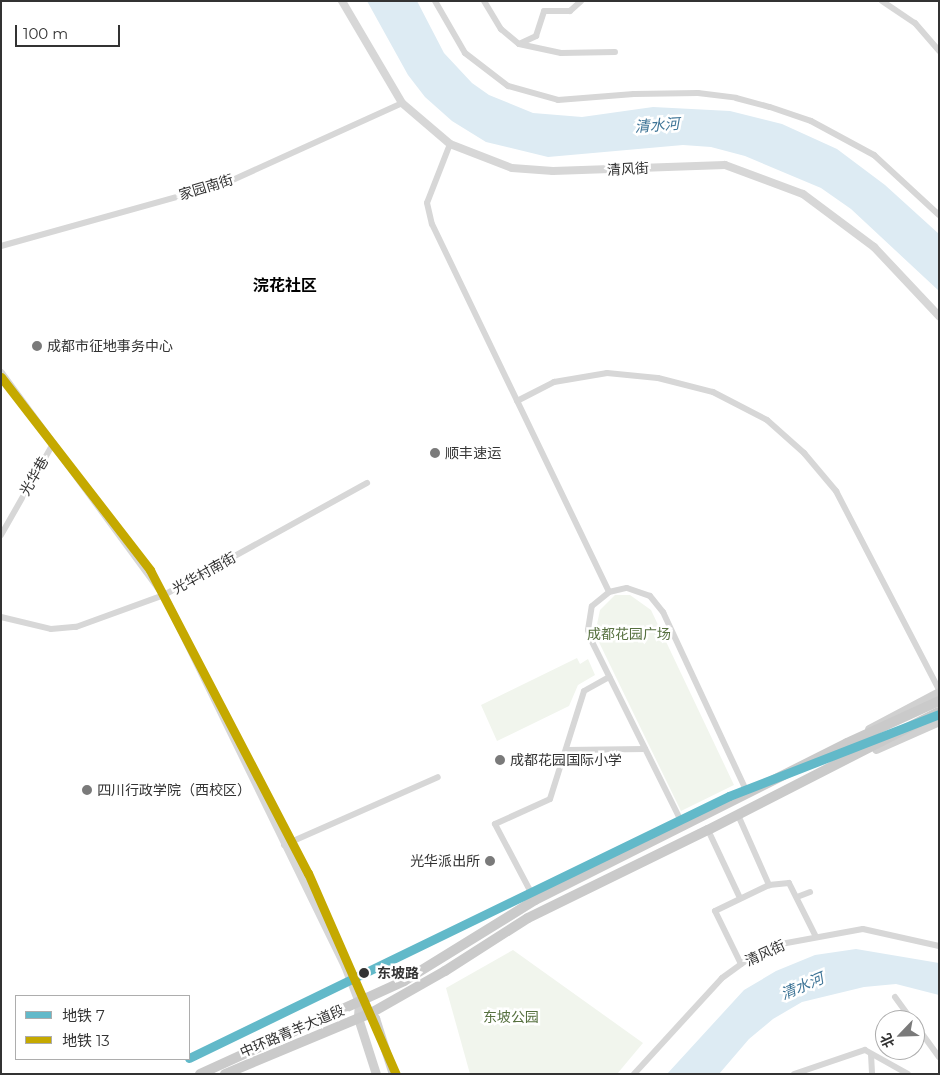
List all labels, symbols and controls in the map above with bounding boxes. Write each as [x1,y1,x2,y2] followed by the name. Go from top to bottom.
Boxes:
[18,15,122,47] scale bar
[23,24,68,43] text: 100 m
[634,114,680,136] water label: 清水河
[607,160,649,178] street label: 清风街
[177,171,235,203] street label: 家园南街
[253,276,317,296] district label: 浣花社区
[47,338,173,354] place label: 成都市征地事务中心
[31,340,43,352] marker: 成都市征地事务中心
[445,445,501,461] place label: 顺丰速运
[429,447,441,459] marker: 顺丰速运
[16,454,52,498] street label: 光华巷
[169,549,239,597] street label: 光华村南街
[587,626,671,642] park label: 成都花园广场
[510,752,622,768] place label: 成都花园国际小学
[494,754,506,766] marker: 成都花园国际小学
[97,782,251,798] place label: 四川行政学院（西校区）
[81,784,93,796] marker: 四川行政学院（西校区）
[410,853,480,869] place label: 光华派出所
[484,855,496,867] marker: 光华派出所
[742,937,788,969] street label: 清风街
[355,964,373,982] marker: 东坡路
[377,965,419,981] place label: 东坡路
[778,969,826,1003] water label: 清水河
[15,995,190,1060] legend
[237,1001,347,1061] street label: 中环路青羊大道段
[62,1006,105,1025] text: 地铁 7
[483,1009,539,1025] park label: 东坡公园
[875,1010,925,1060] north arrow
[62,1031,110,1050] text: 地铁 13
[876,1031,898,1051] text: 北

